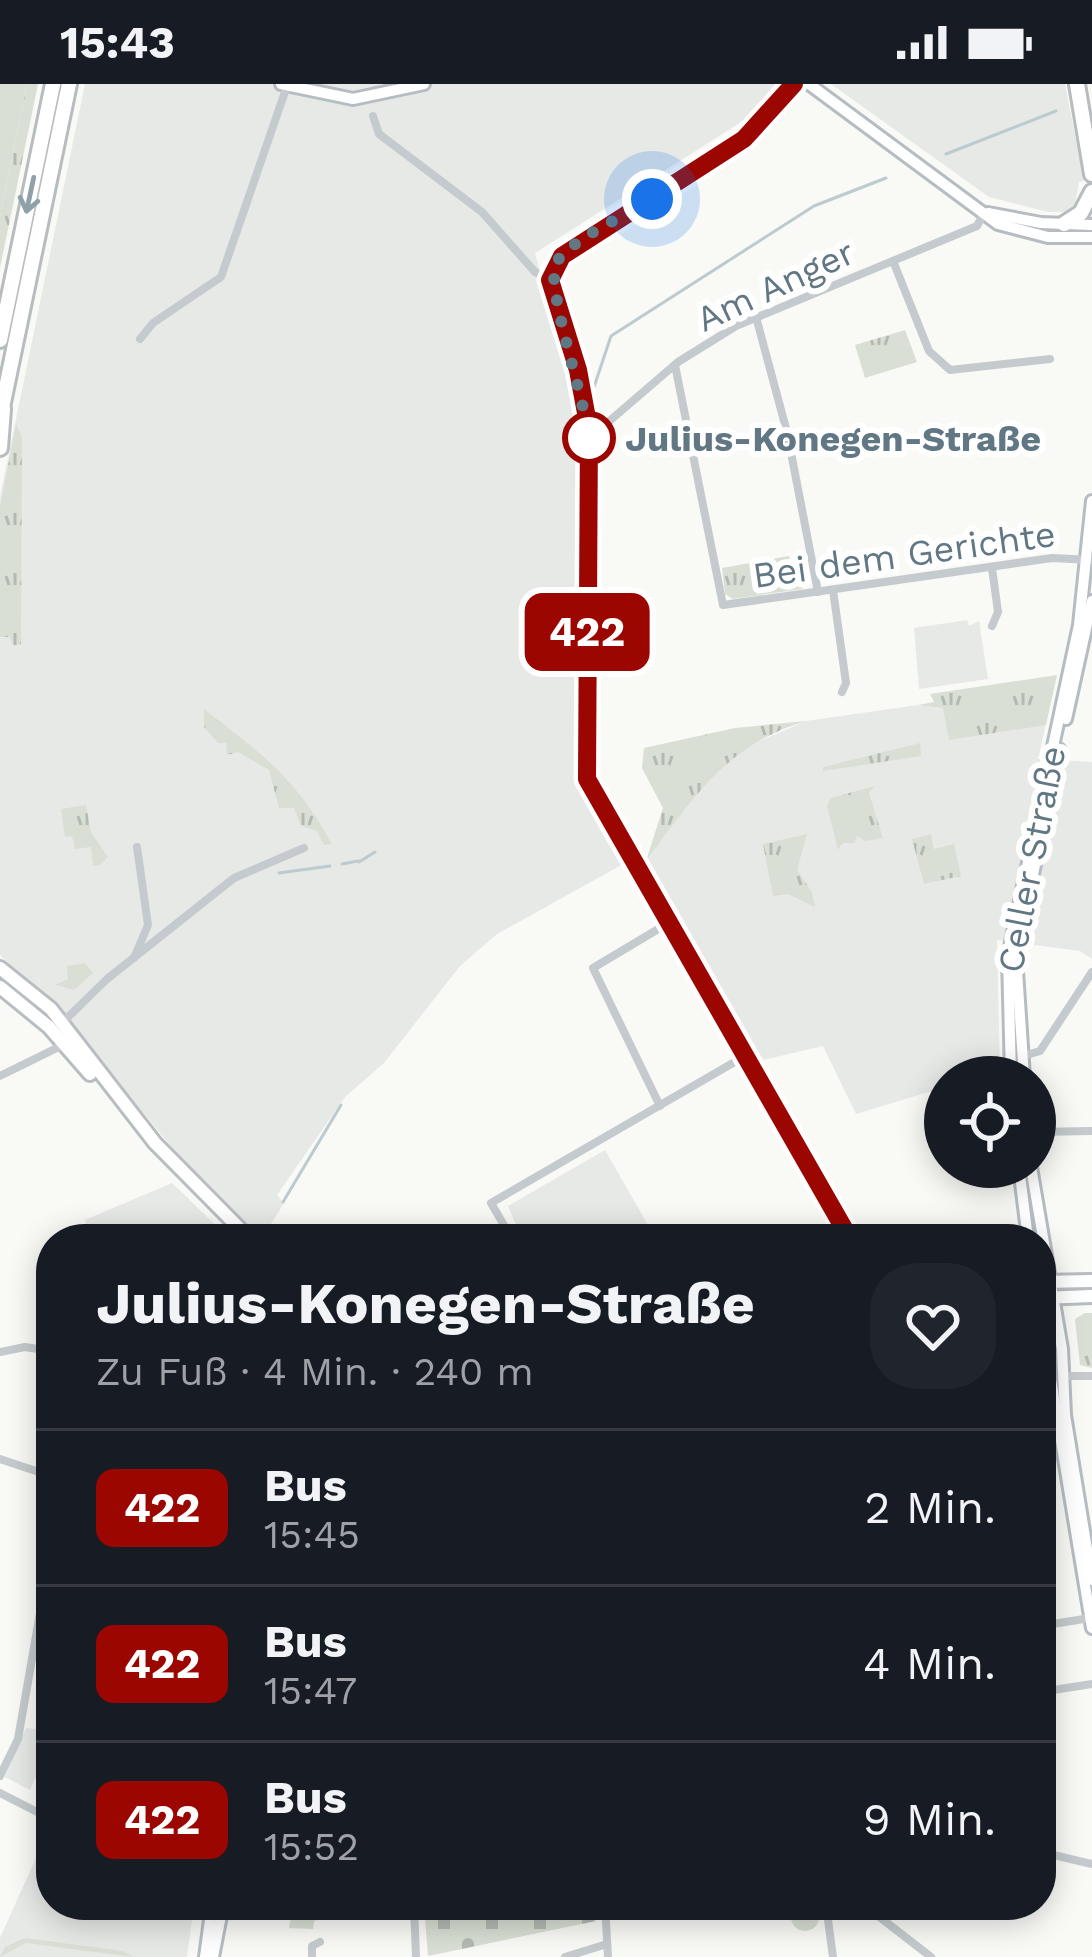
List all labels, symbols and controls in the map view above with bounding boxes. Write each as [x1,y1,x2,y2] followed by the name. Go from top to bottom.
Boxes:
[60,16,175,69] text: 15:43
[622,169,682,229] your location
[18,174,40,213] one-way arrow
[690,231,861,341] street label: Am Anger
[564,413,614,463] marker: Julius-Konegen-Straße
[625,418,1041,460] place label: Julius-Konegen-Straße
[750,513,1058,597] street label: Bei dem Gerichte
[518,593,656,671] line badge: 422
[549,607,625,656] text: 422
[989,742,1075,976] street label: Celler Straße
[924,1056,1056,1188] map controls
[924,1056,1056,1188] button: locate
[870,1263,996,1389] button: heart
[96,1270,755,1337] text: Julius-Konegen-Straße
[96,1349,534,1394] text: Zu Fuß · 4 Min. · 240 m
[264,1459,347,1512] text: Bus
[864,1481,996,1534] text: 2 Min.
[124,1483,200,1532] text: 422
[264,1512,360,1557] text: 15:45
[264,1615,347,1668] text: Bus
[863,1637,996,1690] text: 4 Min.
[124,1639,200,1688] text: 422
[264,1668,357,1713] text: 15:47
[264,1771,347,1824] text: Bus
[863,1793,996,1846] text: 9 Min.
[124,1795,200,1844] text: 422
[264,1824,359,1869] text: 15:52

